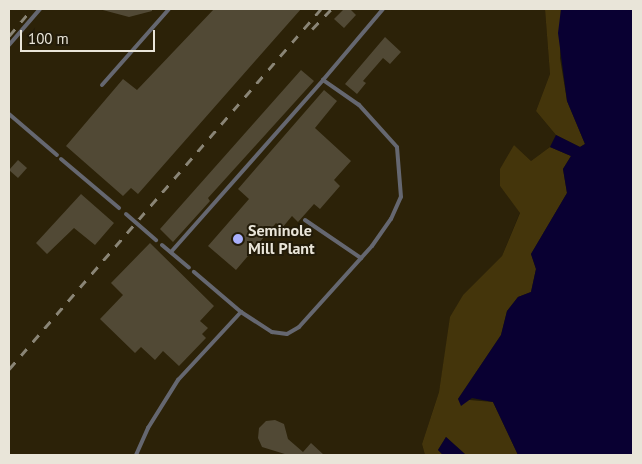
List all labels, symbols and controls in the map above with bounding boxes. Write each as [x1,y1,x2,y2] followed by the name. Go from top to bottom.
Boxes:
[22,20,158,52] scale bar
[28,29,69,48] text: 100 m
[248,220,315,258] place label: Seminole Mill Plant
[232,233,244,245] marker: Seminole Mill Plant

